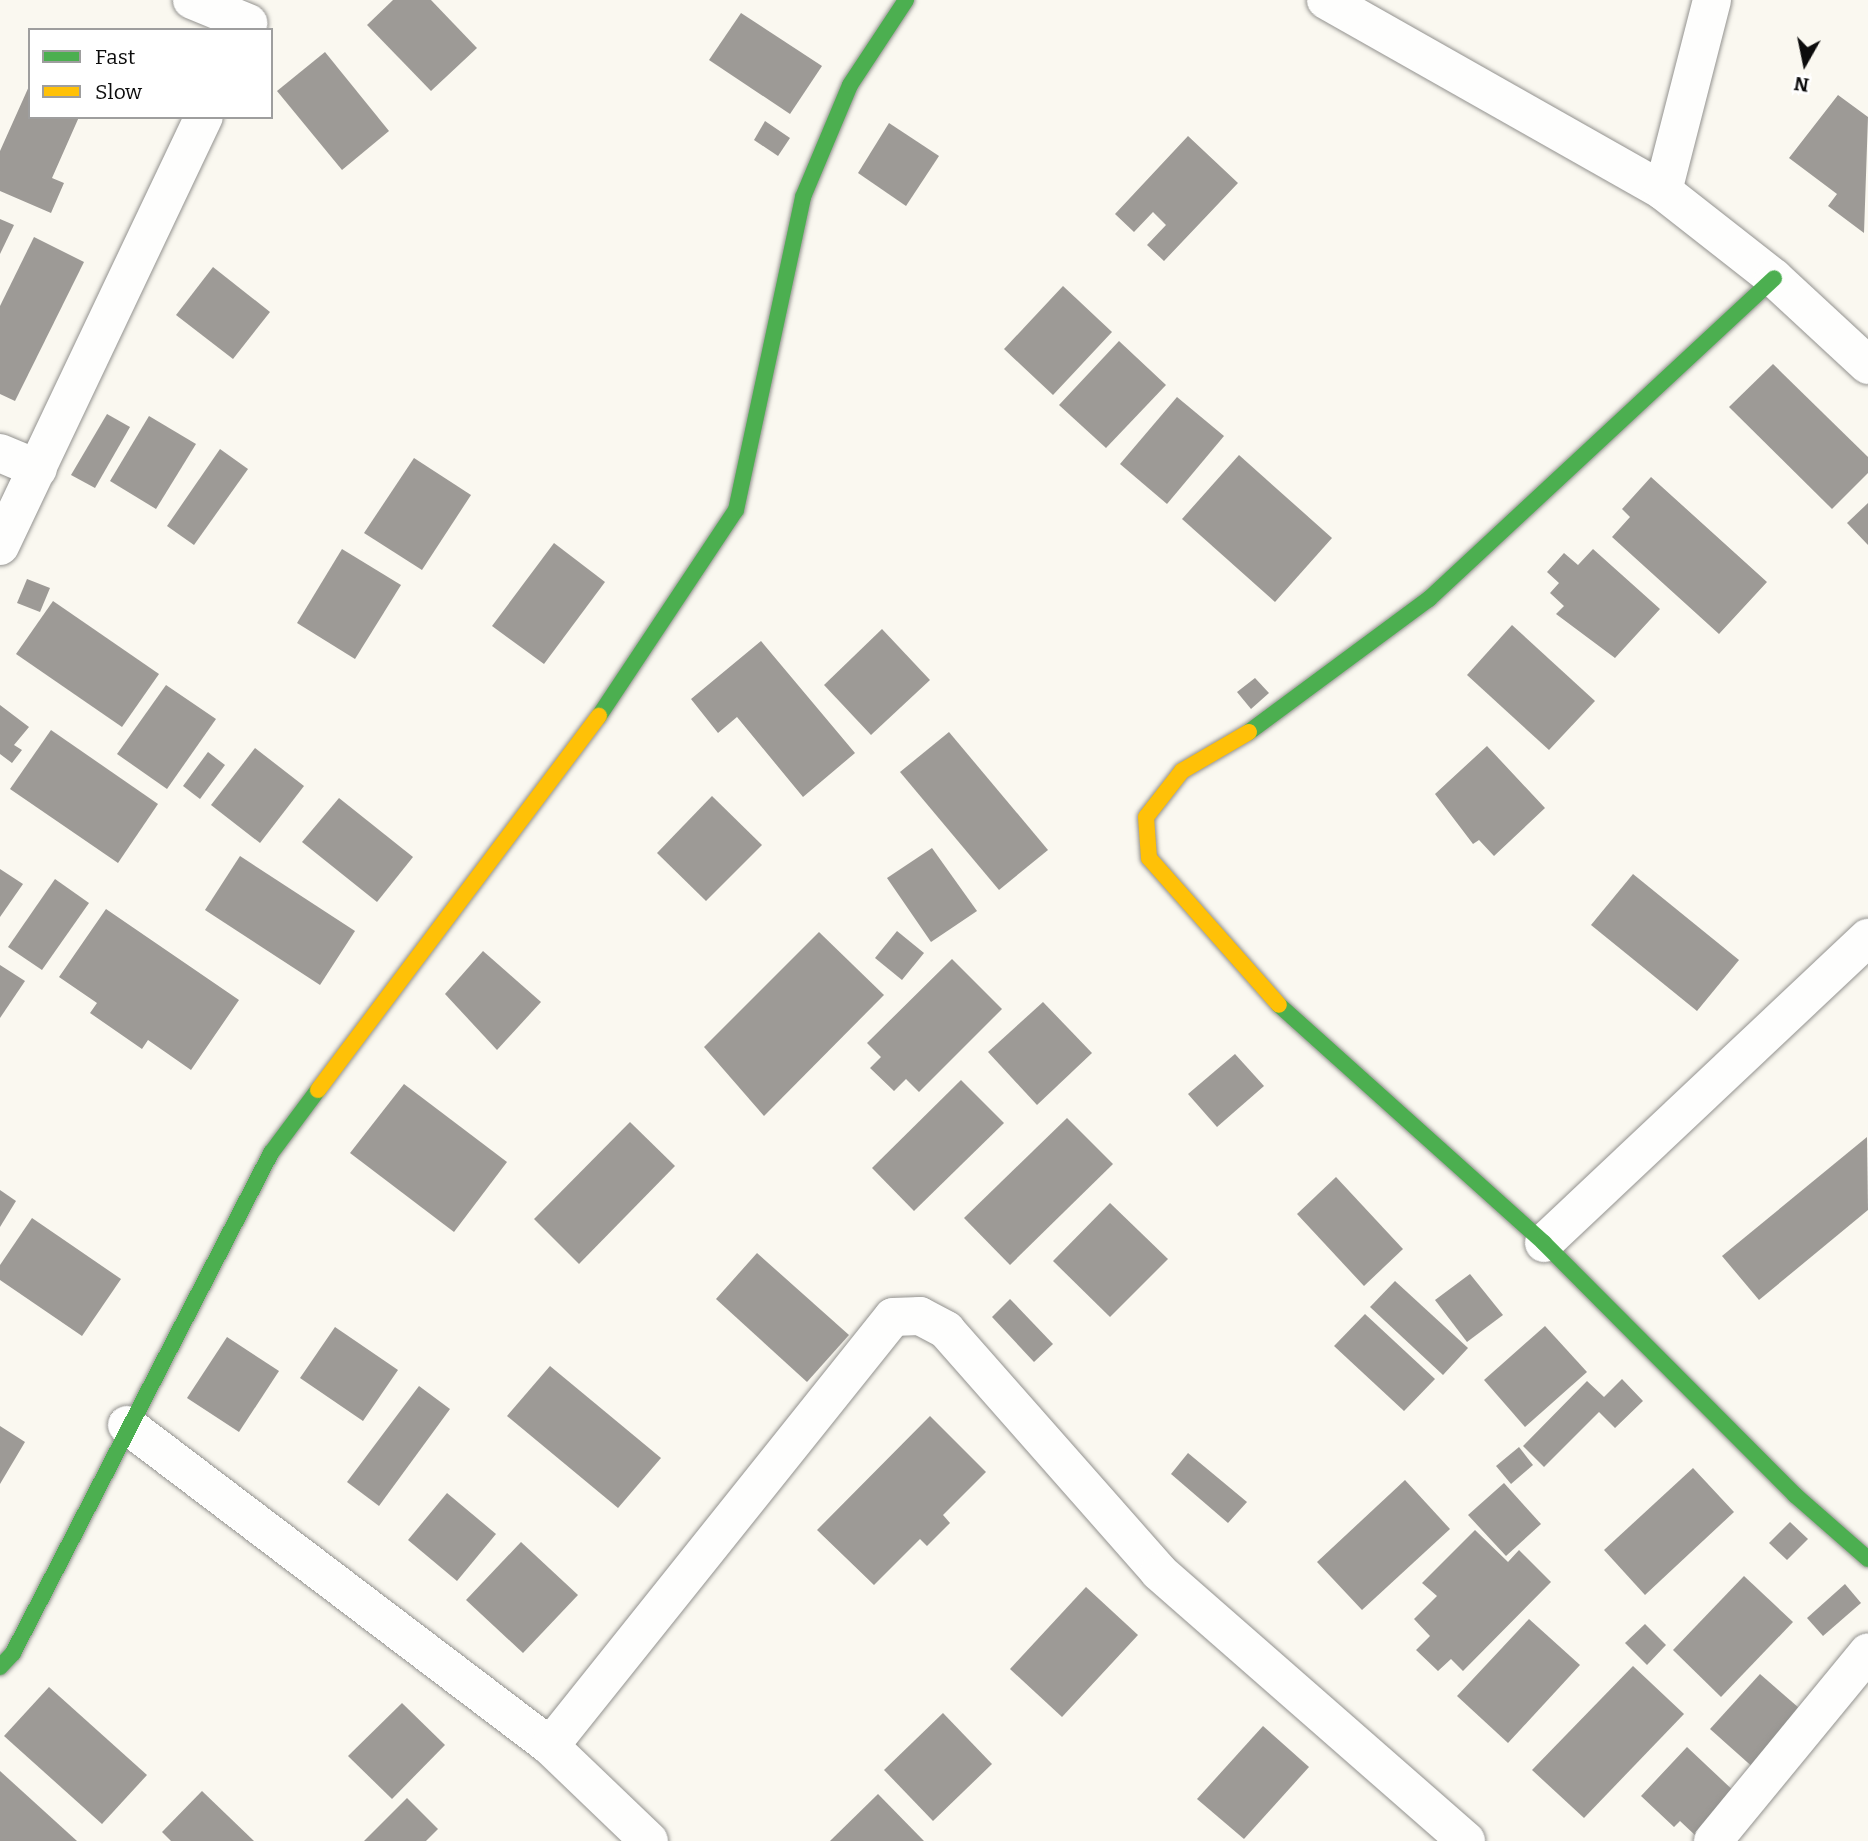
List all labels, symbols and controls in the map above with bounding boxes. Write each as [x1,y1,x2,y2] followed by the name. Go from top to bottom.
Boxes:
[28,28,273,119] legend
[1770,28,1840,98] north arrow
[95,44,135,70] text: Fast
[1793,72,1811,97] text: N
[95,79,142,105] text: Slow

